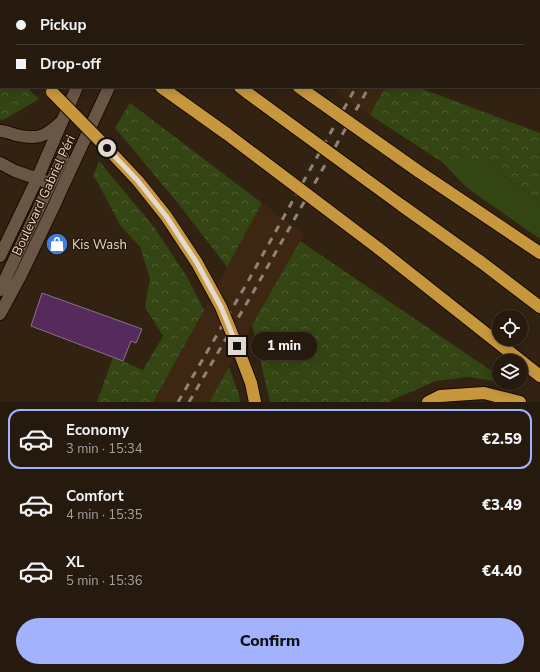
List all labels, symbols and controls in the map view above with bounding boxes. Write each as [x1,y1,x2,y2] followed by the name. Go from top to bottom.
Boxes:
[40,15,86,35] text: Pickup
[40,54,101,74] text: Drop-off
[8,132,80,259] street label: Boulevard Gabriel Péri
[98,139,116,157] route start
[44,231,70,257] shop icon: Kis Wash
[72,236,127,254] place label: Kis Wash
[492,310,528,390] map controls
[492,310,528,346] button: locate
[251,332,317,360] callout: 1 min
[228,337,246,355] route end
[267,337,301,355] text: 1 min
[492,354,528,390] button: layers
[66,420,129,440] text: Economy
[18,421,54,457] icon: car
[482,429,522,449] text: €2.59
[66,440,142,458] text: 3 min · 15:34
[66,486,123,506] text: Comfort
[18,487,54,523] icon: car
[482,495,522,515] text: €3.49
[66,506,142,524] text: 4 min · 15:35
[66,552,85,572] text: XL
[18,553,54,589] icon: car
[482,561,522,581] text: €4.40
[66,572,142,590] text: 5 min · 15:36
[16,618,524,664] button: Confirm

